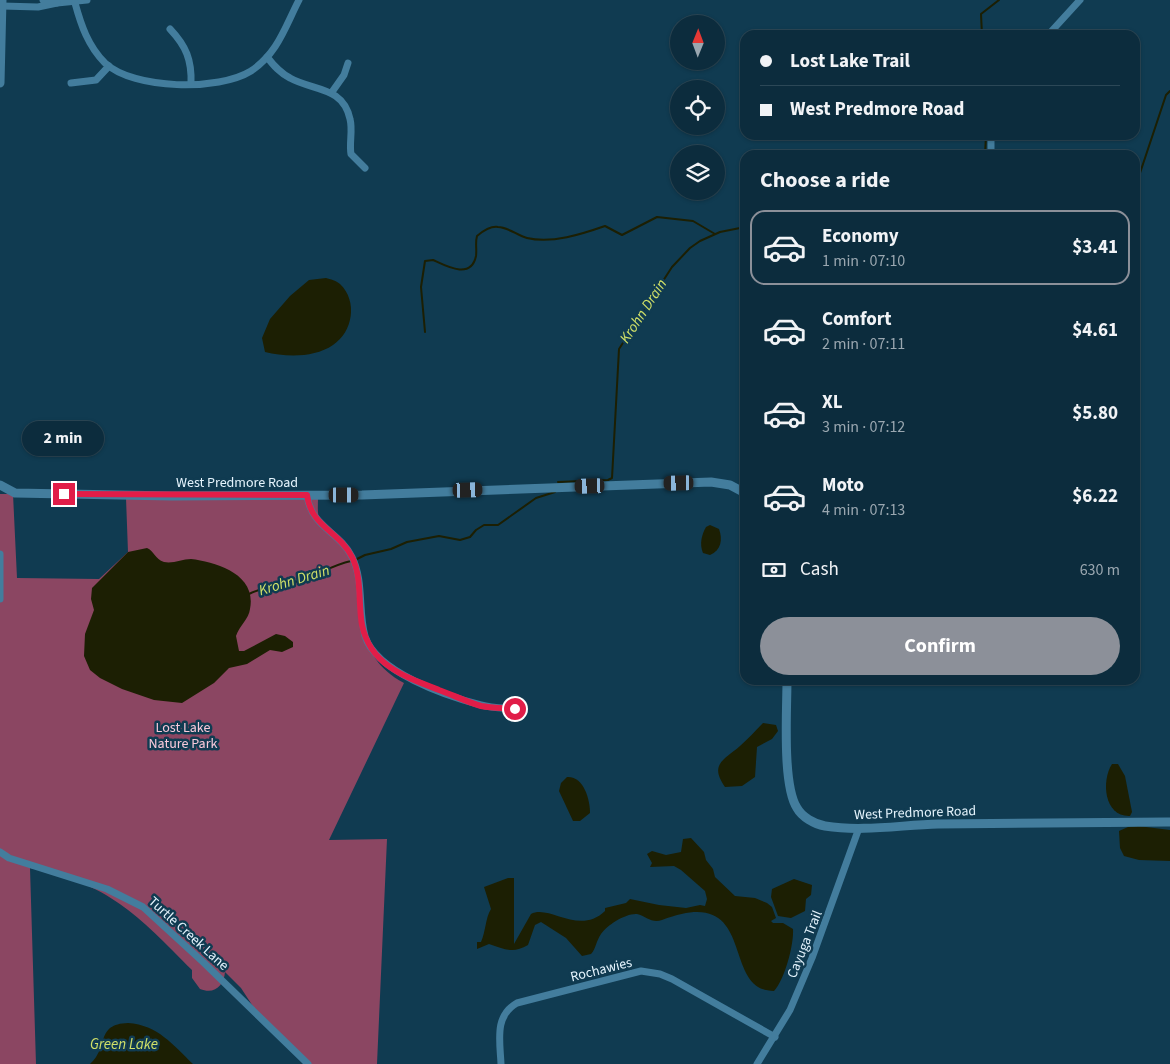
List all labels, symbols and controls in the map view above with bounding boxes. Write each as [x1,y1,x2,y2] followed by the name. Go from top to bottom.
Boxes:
[670,15,725,70] north arrow
[670,15,725,200] map controls
[790,48,910,75] text: Lost Lake Trail
[670,80,725,135] button: locate
[790,96,964,123] text: West Predmore Road
[670,145,725,200] button: layers
[760,164,890,196] text: Choose a ride
[822,223,899,250] text: Economy
[762,225,807,270] icon: car
[1072,234,1118,261] text: $3.41
[822,250,905,272] text: 1 min · 07:10
[615,275,672,348] water label: Krohn Drain
[822,306,892,333] text: Comfort
[762,308,807,353] icon: car
[1072,317,1118,344] text: $4.61
[822,333,905,355] text: 2 min · 07:11
[822,389,843,416] text: XL
[762,391,807,436] icon: car
[1072,400,1118,427] text: $5.80
[822,416,905,438] text: 3 min · 07:12
[23,422,105,456] callout: 2 min
[44,427,82,449] text: 2 min
[822,472,864,499] text: Moto
[176,473,298,493] street label: West Predmore Road
[762,474,807,519] icon: car
[663,475,694,491] car
[574,478,605,494] car
[452,482,483,498] car
[53,483,75,505] route end
[1072,483,1118,510] text: $6.22
[329,488,359,503] car
[822,499,905,521] text: 4 min · 07:13
[760,556,788,584] icon: cash
[800,556,839,583] text: Cash
[1080,559,1120,581] text: 630 m
[256,560,332,601] water label: Krohn Drain
[760,617,1120,675] button: Confirm
[504,698,526,720] route start
[149,718,218,754] park label: Lost Lake Nature Park
[854,801,976,825] street label: West Predmore Road
[144,892,233,975] street label: Turtle Creek Lane
[782,907,828,981] street label: Cayuga Trail
[568,953,634,987] street label: Rochawies
[90,1034,158,1055] water label: Green Lake

